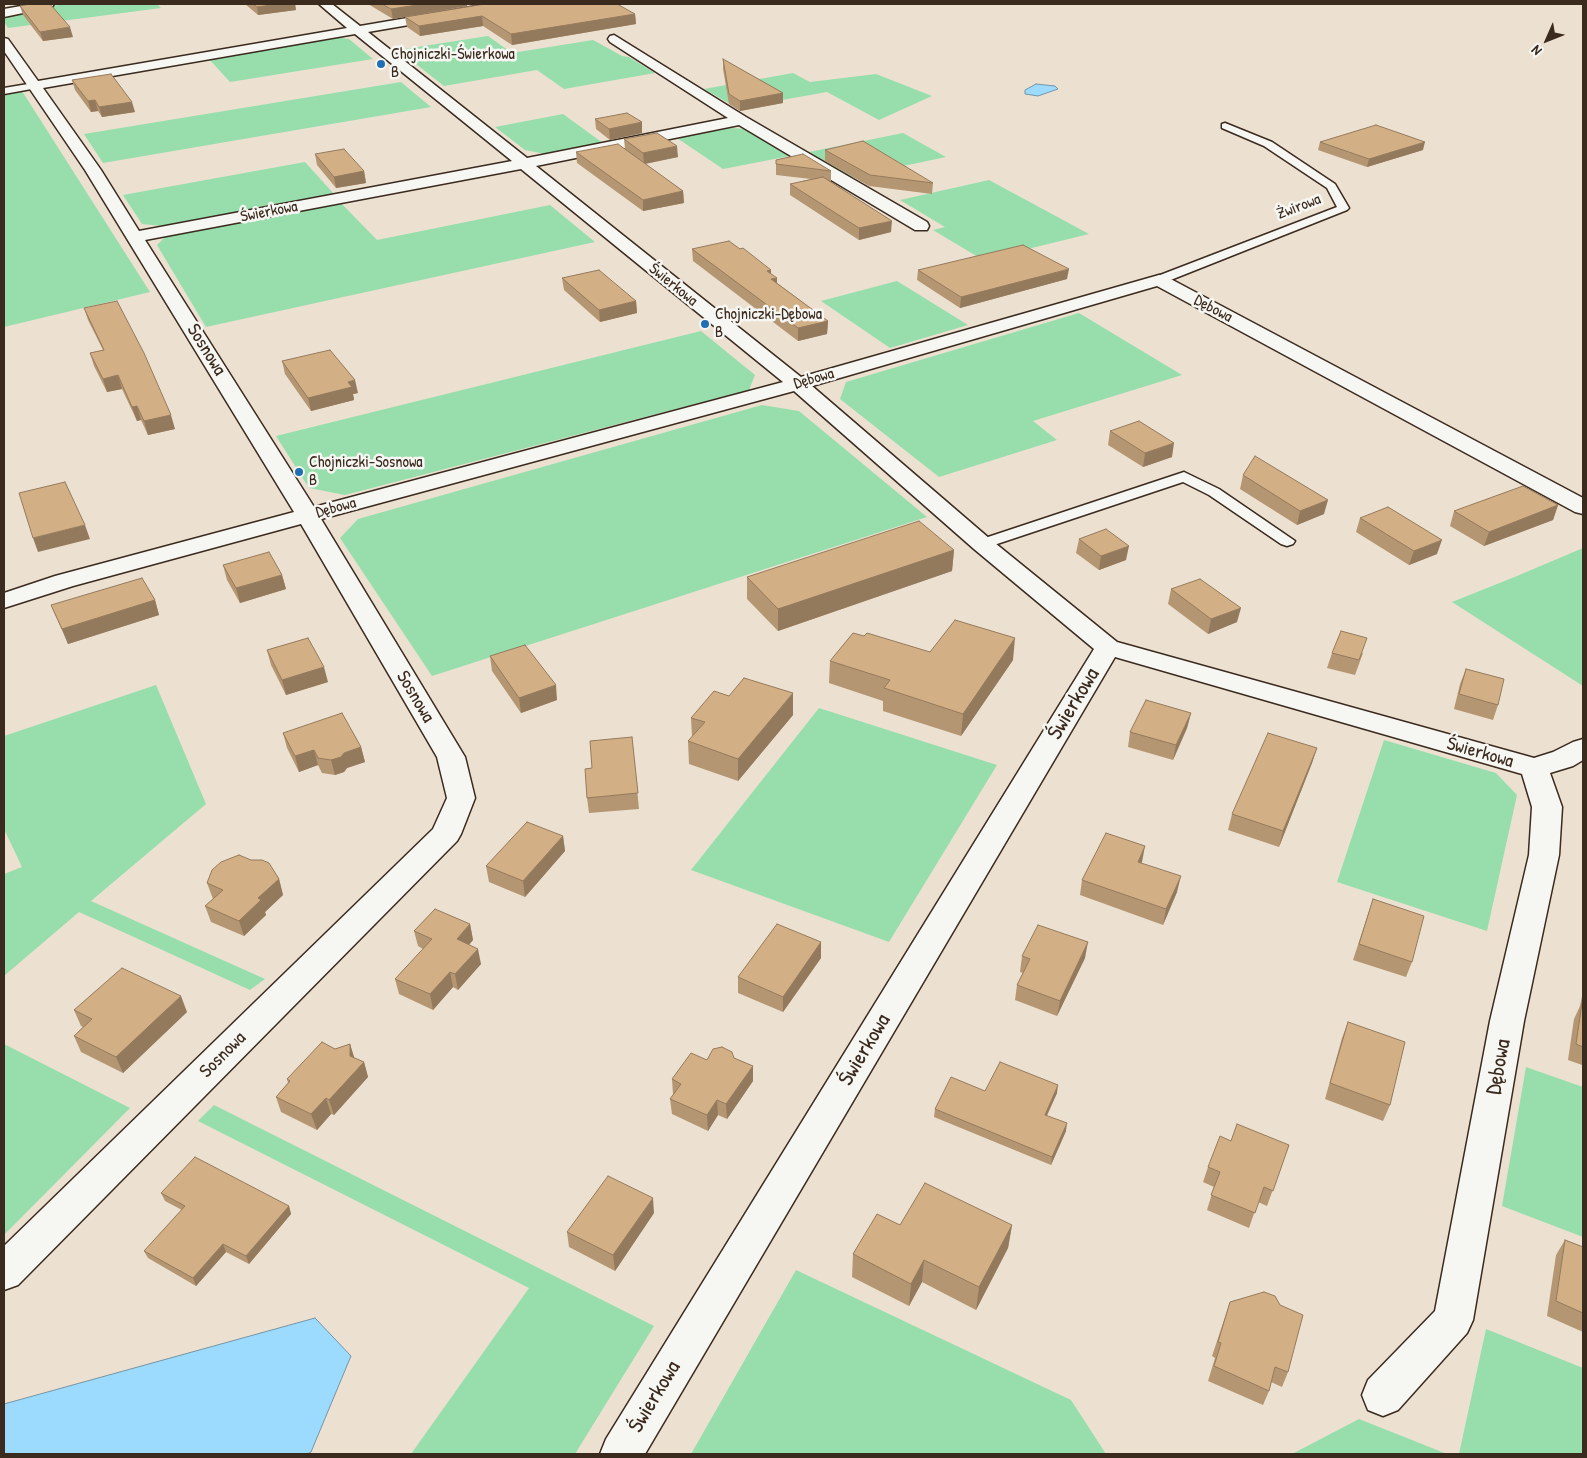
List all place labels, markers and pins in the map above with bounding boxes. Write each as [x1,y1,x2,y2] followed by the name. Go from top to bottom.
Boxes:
[391,45,515,83] place label: Chojniczki-Świerkowa B
[375,58,387,70] marker: Chojniczki-Świerkowa B
[715,305,822,343] place label: Chojniczki-Dębowa B
[699,318,711,330] marker: Chojniczki-Dębowa B
[309,453,423,491] place label: Chojniczki-Sosnowa B
[293,466,305,478] marker: Chojniczki-Sosnowa B

